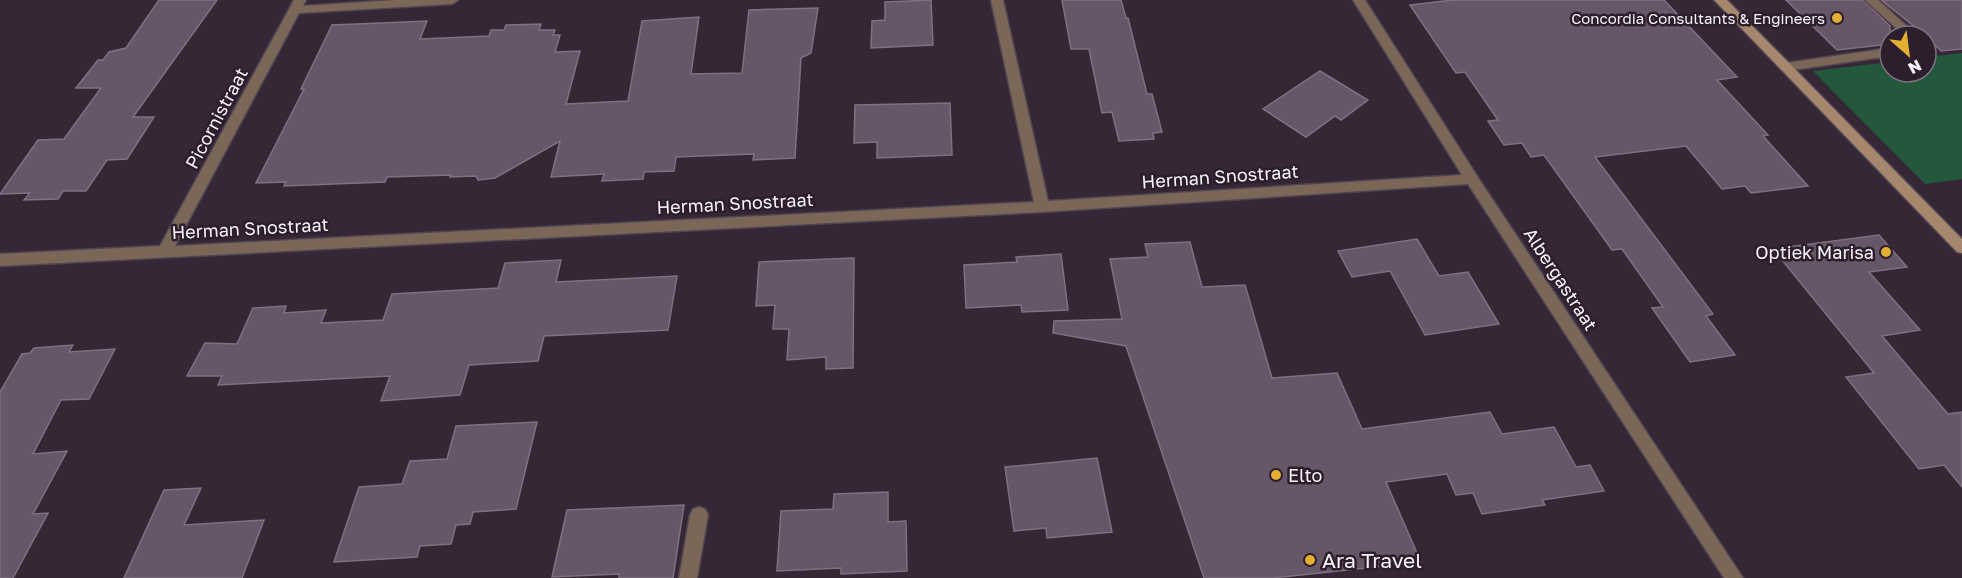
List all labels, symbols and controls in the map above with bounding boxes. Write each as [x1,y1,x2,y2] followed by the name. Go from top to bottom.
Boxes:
[1571,9,1825,27] place label: Concordia Consultants & Engineers
[1830,11,1844,25] marker: Concordia Consultants & Engineers
[1878,24,1938,84] north arrow
[1905,56,1925,79] text: N
[180,64,252,172] street label: Picornistraat
[1141,160,1299,192] street label: Herman Snostraat
[656,188,814,218] street label: Herman Snostraat
[171,213,329,243] street label: Herman Snostraat
[1520,224,1602,334] street label: Albergastraat
[1755,241,1874,263] place label: Optiek Marisa
[1879,245,1893,259] marker: Optiek Marisa
[1288,464,1322,486] place label: Elto
[1269,468,1283,482] marker: Elto
[1322,547,1422,573] place label: Ara Travel
[1303,553,1317,567] marker: Ara Travel

